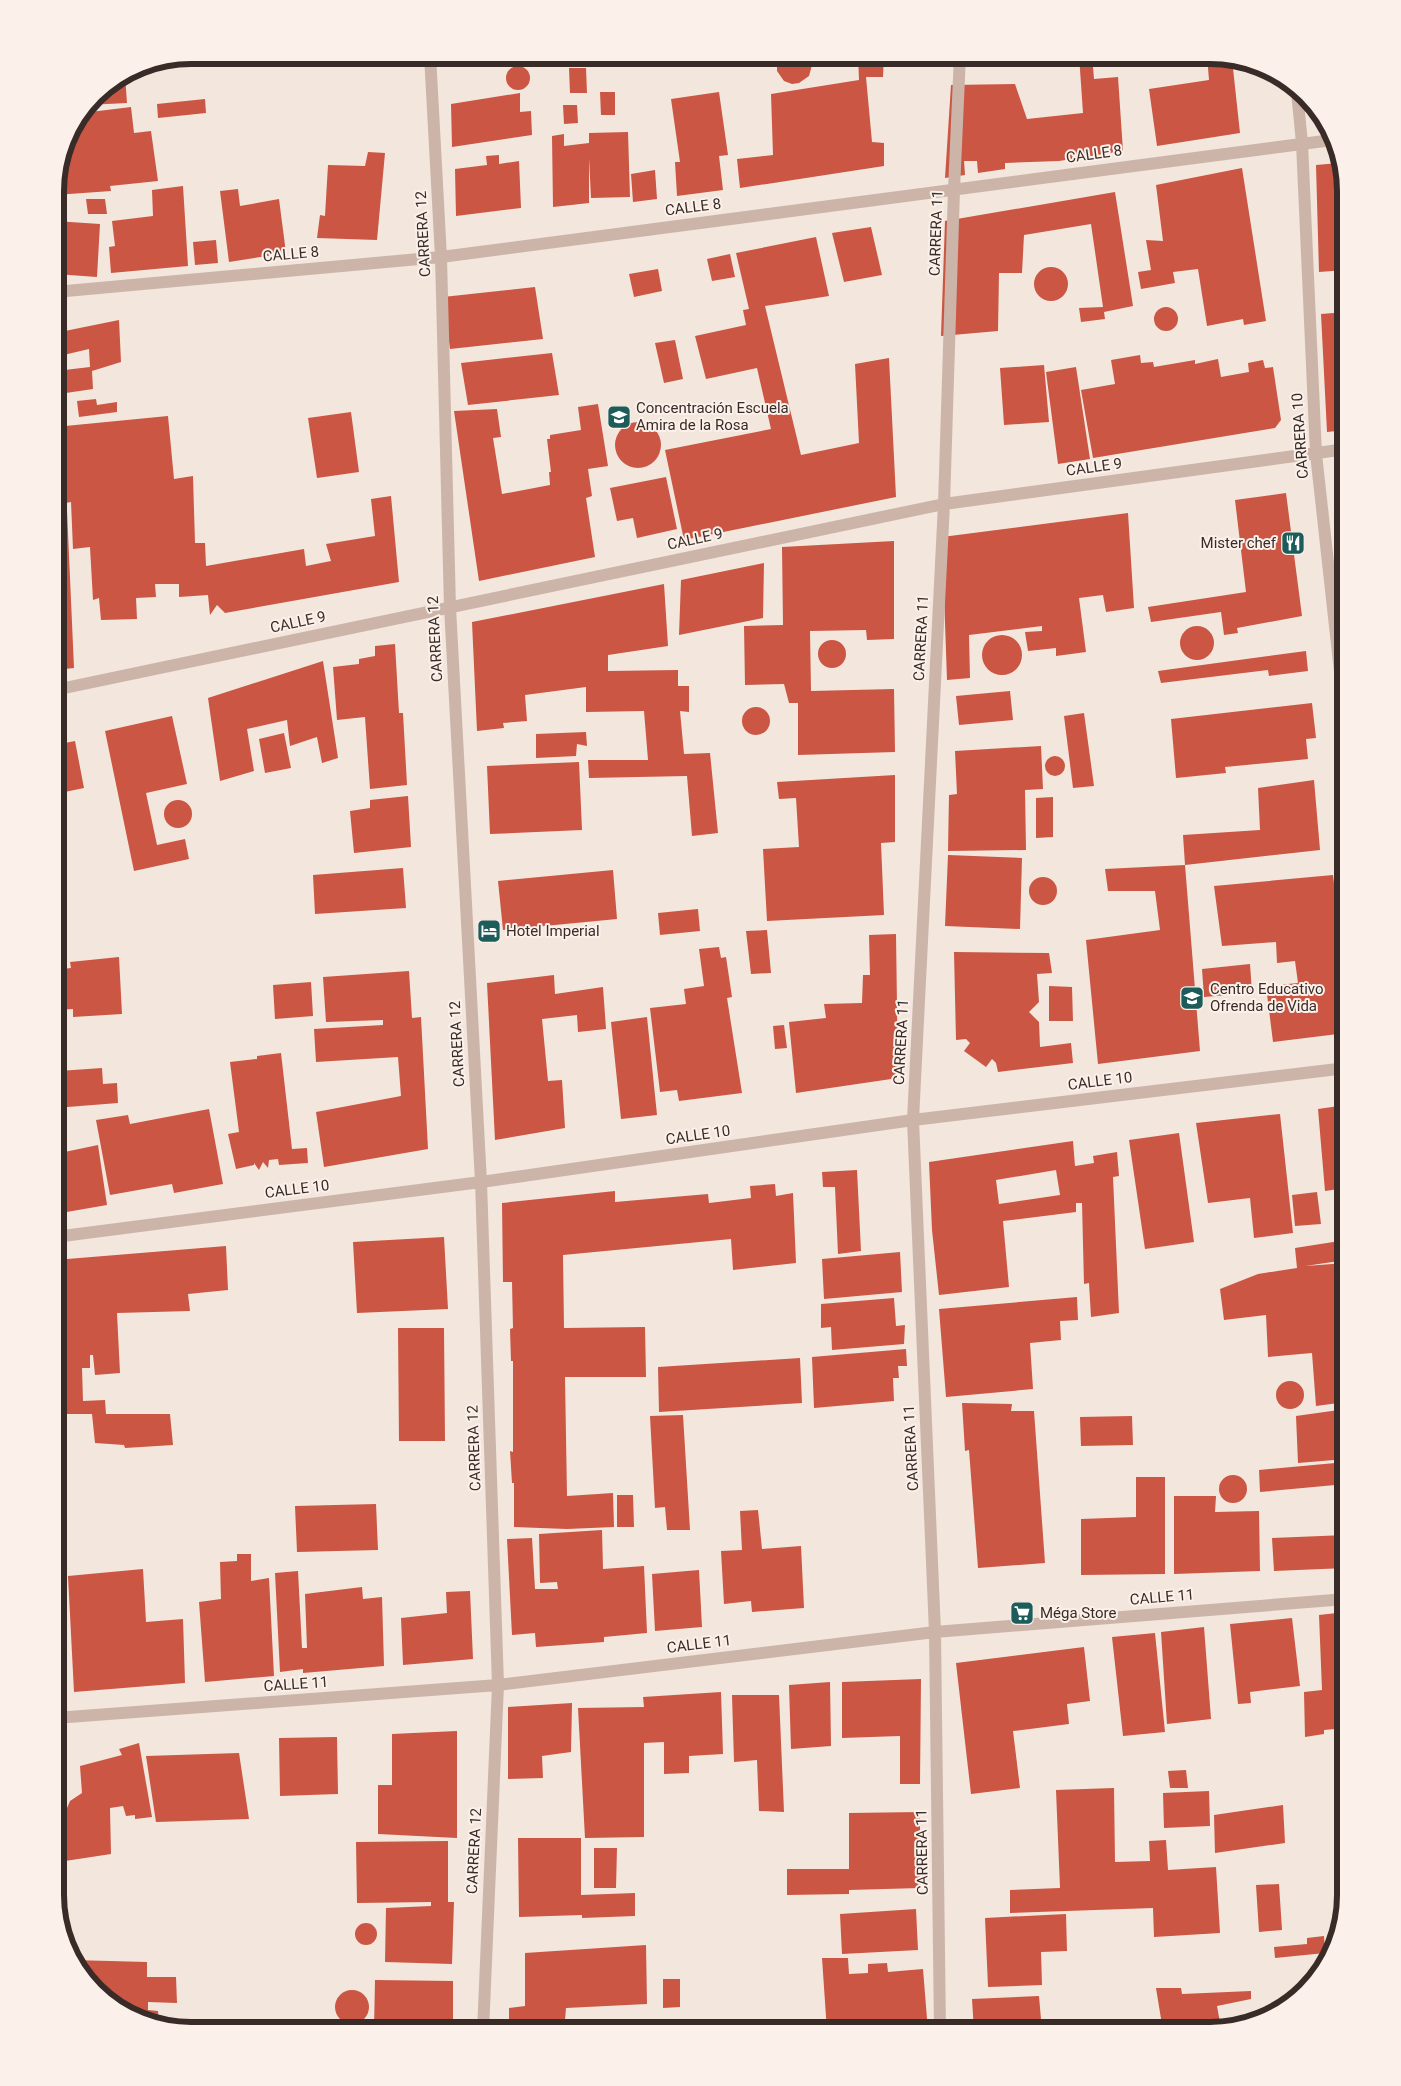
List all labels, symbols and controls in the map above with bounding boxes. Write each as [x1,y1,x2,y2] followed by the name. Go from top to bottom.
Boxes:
[1065,141,1123,167] street label: CALLE 8
[926,190,946,276] street label: CARRERA 11
[412,191,434,277] street label: CARRERA 12
[664,195,722,219] street label: CALLE 8
[262,243,320,265] street label: CALLE 8
[1288,392,1312,480] street label: CARRERA 10
[636,399,789,434] place label: Concentración Escuela Amira de la Rosa
[606,404,632,430] school or university icon: Concentración Escuela Amira de la Rosa
[1065,454,1123,480] street label: CALLE 9
[666,524,724,554] street label: CALLE 9
[1280,530,1306,556] restaurant icon: Mister chef
[1201,534,1277,552] place label: Mister chef
[910,595,932,681] street label: CARRERA 11
[424,596,446,682] street label: CARRERA 12
[269,607,327,637] street label: CALLE 9
[476,918,502,944] hotel icon: Hotel Imperial
[506,922,600,940] place label: Hotel Imperial
[1210,980,1324,1015] place label: Centro Educativo Ofrenda de Vida
[1179,985,1205,1011] school or university icon: Centro Educativo Ofrenda de Vida
[890,999,912,1085] street label: CARRERA 11
[446,1001,468,1087] street label: CARRERA 12
[1067,1068,1133,1094] street label: CALLE 10
[665,1122,731,1148] street label: CALLE 10
[264,1176,330,1202] street label: CALLE 10
[464,1405,484,1491] street label: CARRERA 12
[900,1405,922,1491] street label: CARRERA 11
[1129,1585,1195,1609] street label: CALLE 11
[1009,1600,1035,1626] supermarket icon: Méga Store
[1040,1604,1117,1622] place label: Méga Store
[666,1631,732,1657] street label: CALLE 11
[263,1673,329,1695] street label: CALLE 11
[463,1808,485,1894] street label: CARRERA 12
[912,1809,932,1895] street label: CARRERA 11

